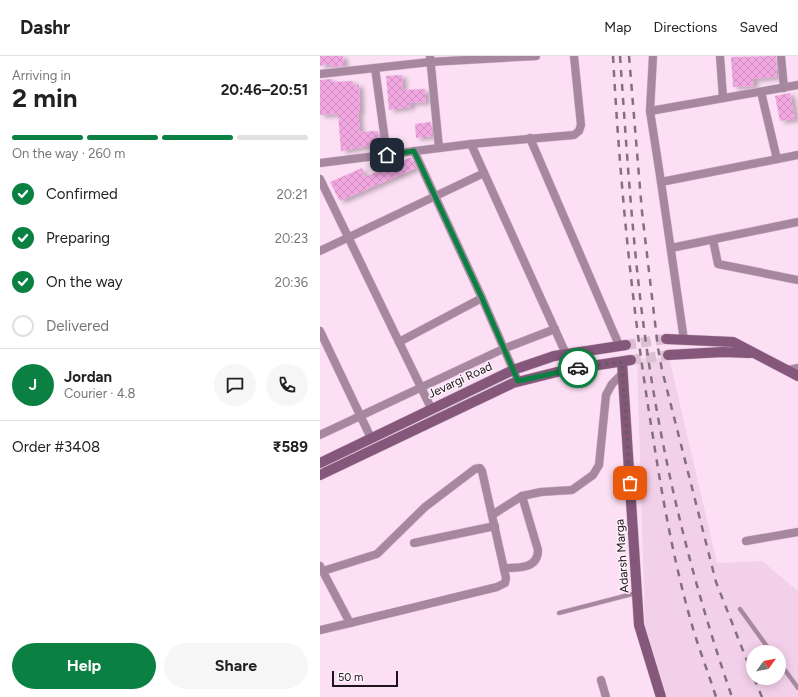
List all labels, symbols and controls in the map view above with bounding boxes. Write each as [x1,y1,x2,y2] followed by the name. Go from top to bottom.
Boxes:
[20,16,70,39] text: Dashr
[604,19,632,36] text: Map
[654,19,717,36] text: Directions
[739,19,778,36] text: Saved
[12,68,71,83] text: Arriving in
[221,81,308,99] text: 20:46–20:51
[12,82,78,114] text: 2 min
[370,138,404,172] pin
[376,144,398,166] icon: home
[12,146,125,161] text: On the way · 260 m
[12,183,34,205] icon: check
[46,185,118,203] text: Confirmed
[276,187,308,202] text: 20:21
[12,227,34,249] icon: check
[46,229,110,247] text: Preparing
[275,231,308,246] text: 20:23
[12,271,34,293] icon: check
[46,273,123,291] text: On the way
[275,275,308,290] text: 20:36
[46,317,109,335] text: Delivered
[558,348,598,388] courier
[567,357,589,379] icon: car
[426,359,494,401] street label: Jevargi Road
[214,364,256,406] button: chat
[266,364,308,406] button: phone
[64,368,112,386] text: Jordan
[29,376,37,394] text: J
[64,386,136,401] text: Courier · 4.8
[12,438,100,456] text: Order #3408
[272,438,308,456] text: ₹589
[613,466,647,500] pin
[619,472,641,494] icon: bag
[612,519,632,593] street label: Adarsh Marga
[12,643,156,689] button: Help
[164,643,308,689] button: Share
[746,645,786,685] north arrow
[746,645,786,685] map controls
[332,669,398,688] scale bar
[338,671,363,684] text: 50 m

